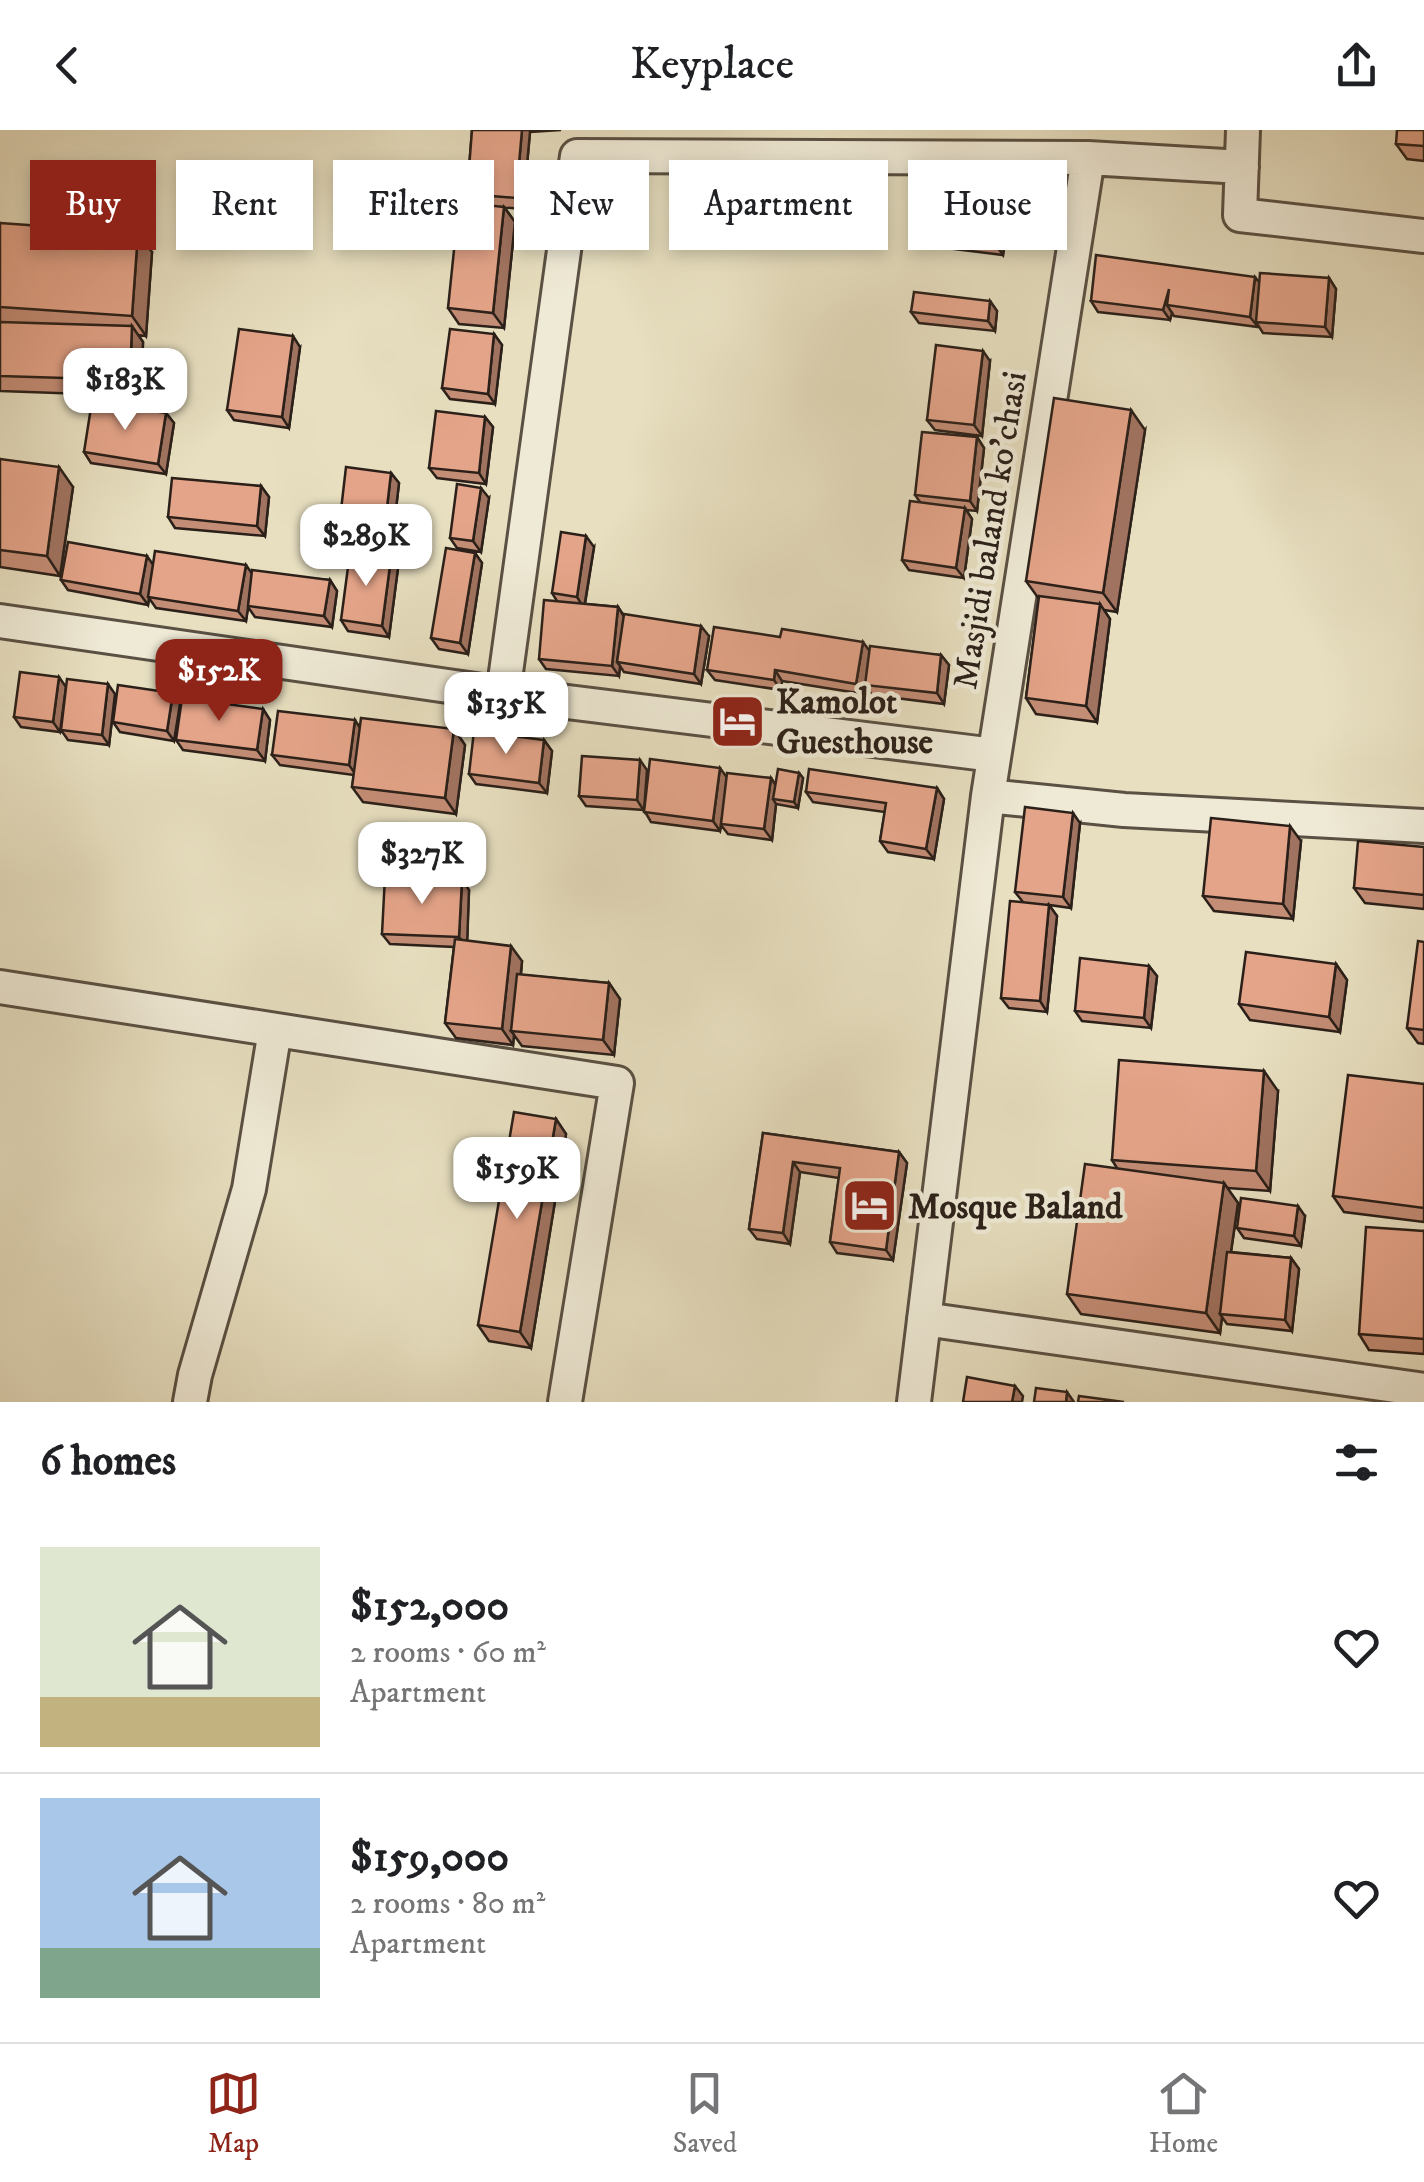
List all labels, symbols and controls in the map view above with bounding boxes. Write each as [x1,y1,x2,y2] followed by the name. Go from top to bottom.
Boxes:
[630,37,794,93] text: Keyplace
[40,38,95,93] icon: back
[1329,38,1384,93] icon: share
[30,160,156,250] chip: Buy
[176,160,313,250] chip: Rent
[333,160,494,250] chip: Filters
[514,160,649,250] chip: New
[669,160,888,250] chip: Apartment
[908,160,1067,250] chip: House
[55,348,195,433] pin: $183K
[85,360,165,400] text: $183K
[944,368,1038,692] street label: Masjidi baland ko'chasi
[296,504,436,589] pin: $289K
[322,516,410,556] text: $289K
[149,639,289,724] pin: $152K
[177,651,261,691] text: $152K
[436,672,576,757] pin: $135K
[776,681,934,765] place label: Kamolot Guesthouse
[466,684,546,724] text: $135K
[707,691,767,751] hotel icon: Kamolot Guesthouse
[352,822,492,907] pin: $327K
[380,834,464,874] text: $327K
[447,1137,587,1222] pin: $159K
[475,1149,559,1189] text: $159K
[839,1176,899,1236] hotel icon: Mosque Baland
[908,1186,1123,1230] place label: Mosque Baland
[1329,1435,1384,1490] icon: filters
[40,1436,176,1488] text: 6 homes
[350,1581,509,1633] text: $152,000
[120,1587,240,1707] icon: home
[1329,1620,1384,1675] icon: heart
[350,1633,546,1673] text: 2 rooms · 60 m²
[350,1673,486,1713] text: Apartment
[350,1832,509,1884] text: $159,000
[120,1838,240,1958] icon: home
[1329,1871,1384,1926] icon: heart
[350,1884,545,1924] text: 2 rooms · 80 m²
[350,1924,486,1964] text: Apartment
[206,2066,261,2161] tab: Map
[673,2066,737,2161] tab: Saved
[1149,2066,1218,2161] tab: Home

